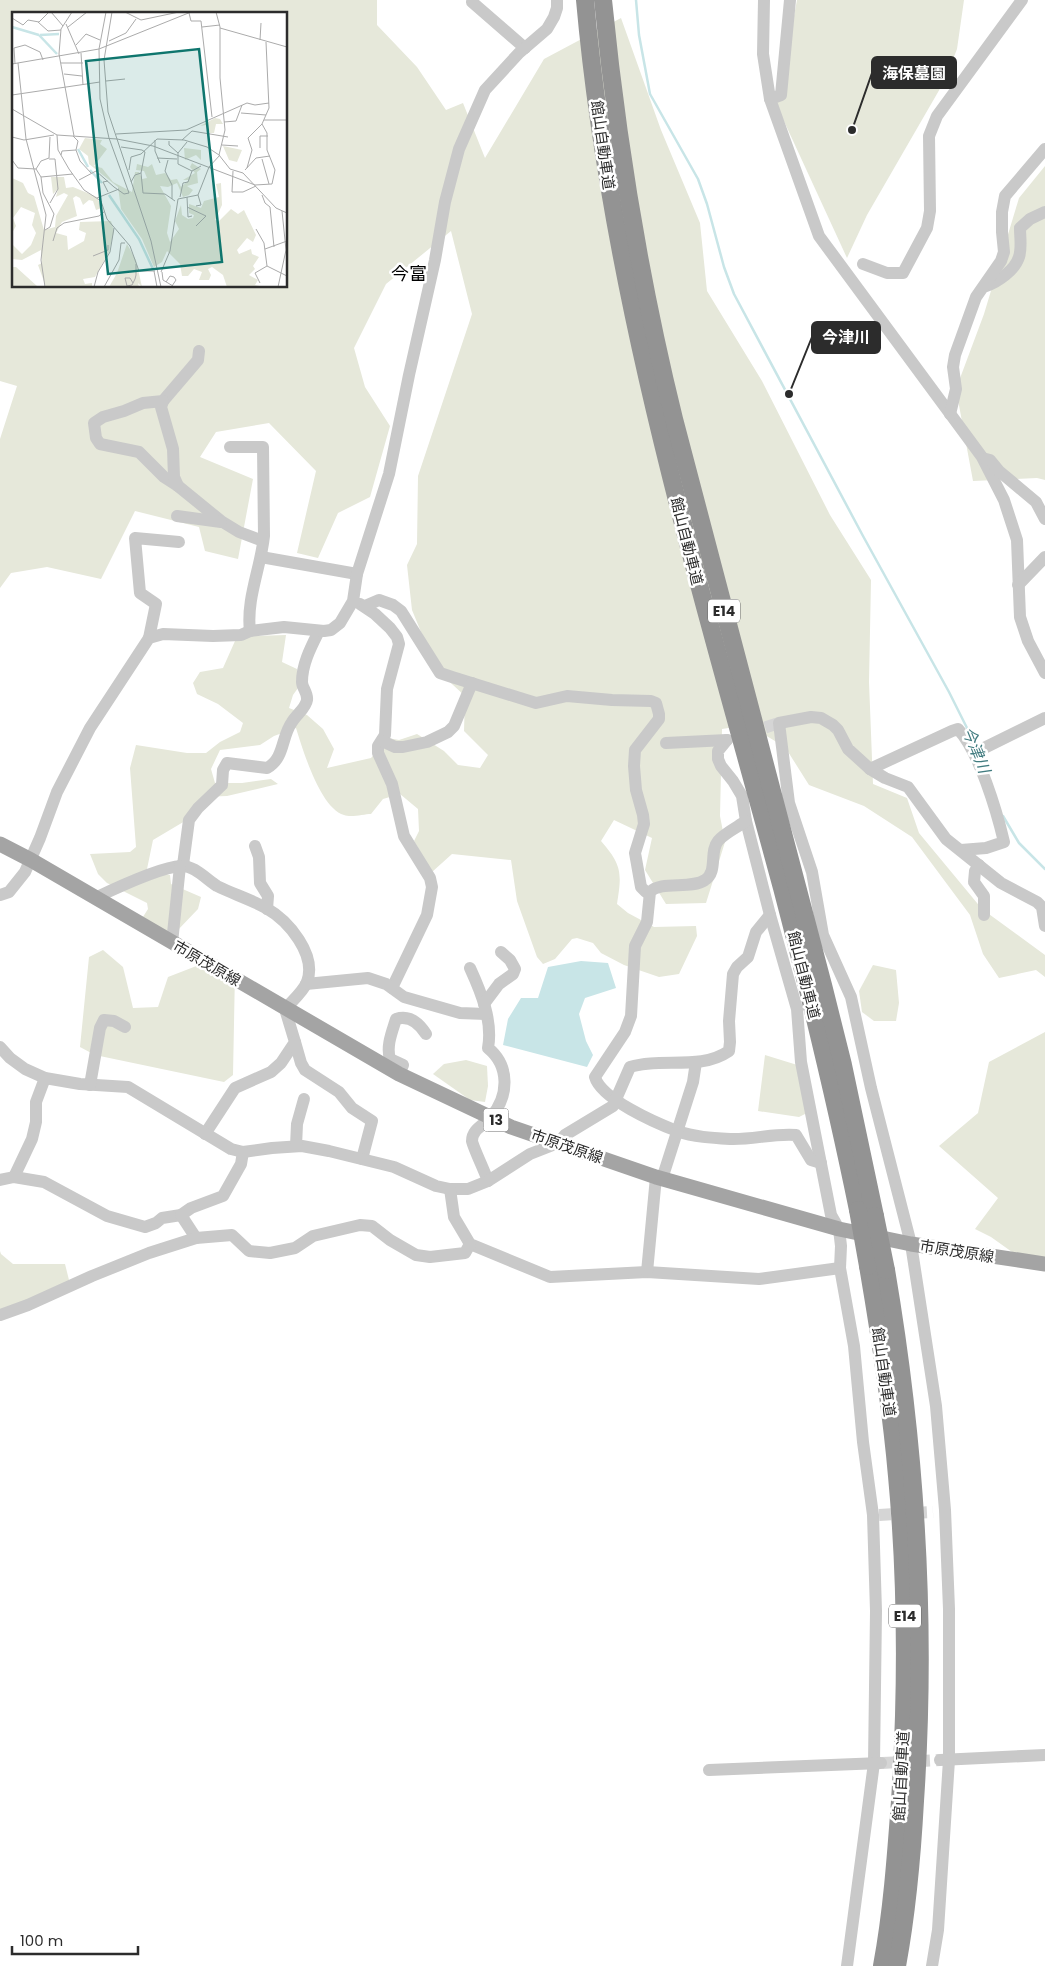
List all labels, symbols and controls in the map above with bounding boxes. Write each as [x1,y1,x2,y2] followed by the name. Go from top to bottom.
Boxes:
[12,12,288,288] inset map
[872,57,956,88] callout: 海保墓園
[882,62,946,85] text: 海保墓園
[586,99,620,191] street label: 館山自動車道
[391,261,427,286] district label: 今富
[812,322,880,353] callout: 今津川
[822,326,870,349] text: 今津川
[666,495,708,587] street label: 館山自動車道
[708,600,740,622] road number: E14
[956,723,996,778] water label: 今津川
[783,929,825,1021] street label: 館山自動車道
[169,935,245,991] street label: 市原茂原線
[484,1108,508,1132] road number: 13
[528,1124,606,1168] street label: 市原茂原線
[918,1235,996,1267] street label: 市原茂原線
[867,1326,901,1418] street label: 館山自動車道
[889,1604,921,1628] road number: E14
[888,1731,914,1821] street label: 館山自動車道
[12,1924,139,1956] scale bar
[20,1930,63,1951] text: 100 m

